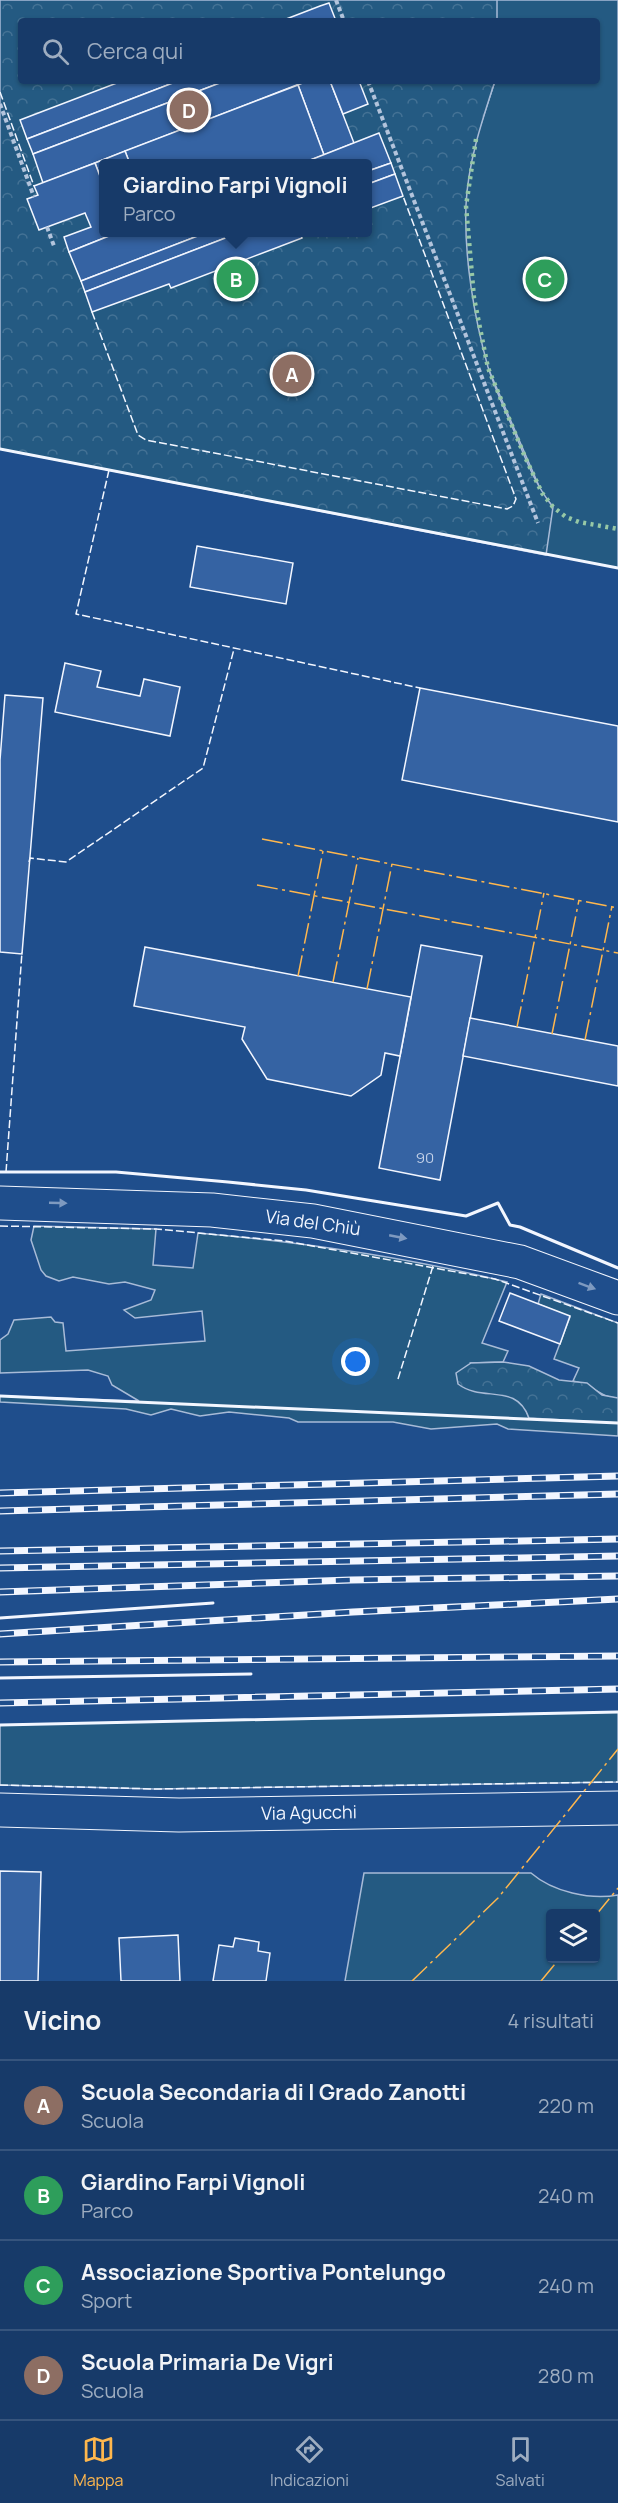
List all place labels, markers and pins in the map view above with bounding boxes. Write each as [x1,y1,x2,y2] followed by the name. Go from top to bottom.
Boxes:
[170,88,208,132] pin: D
[216,256,256,302] pin: B
[526,256,564,302] pin: C
[272,352,312,397] pin: A

